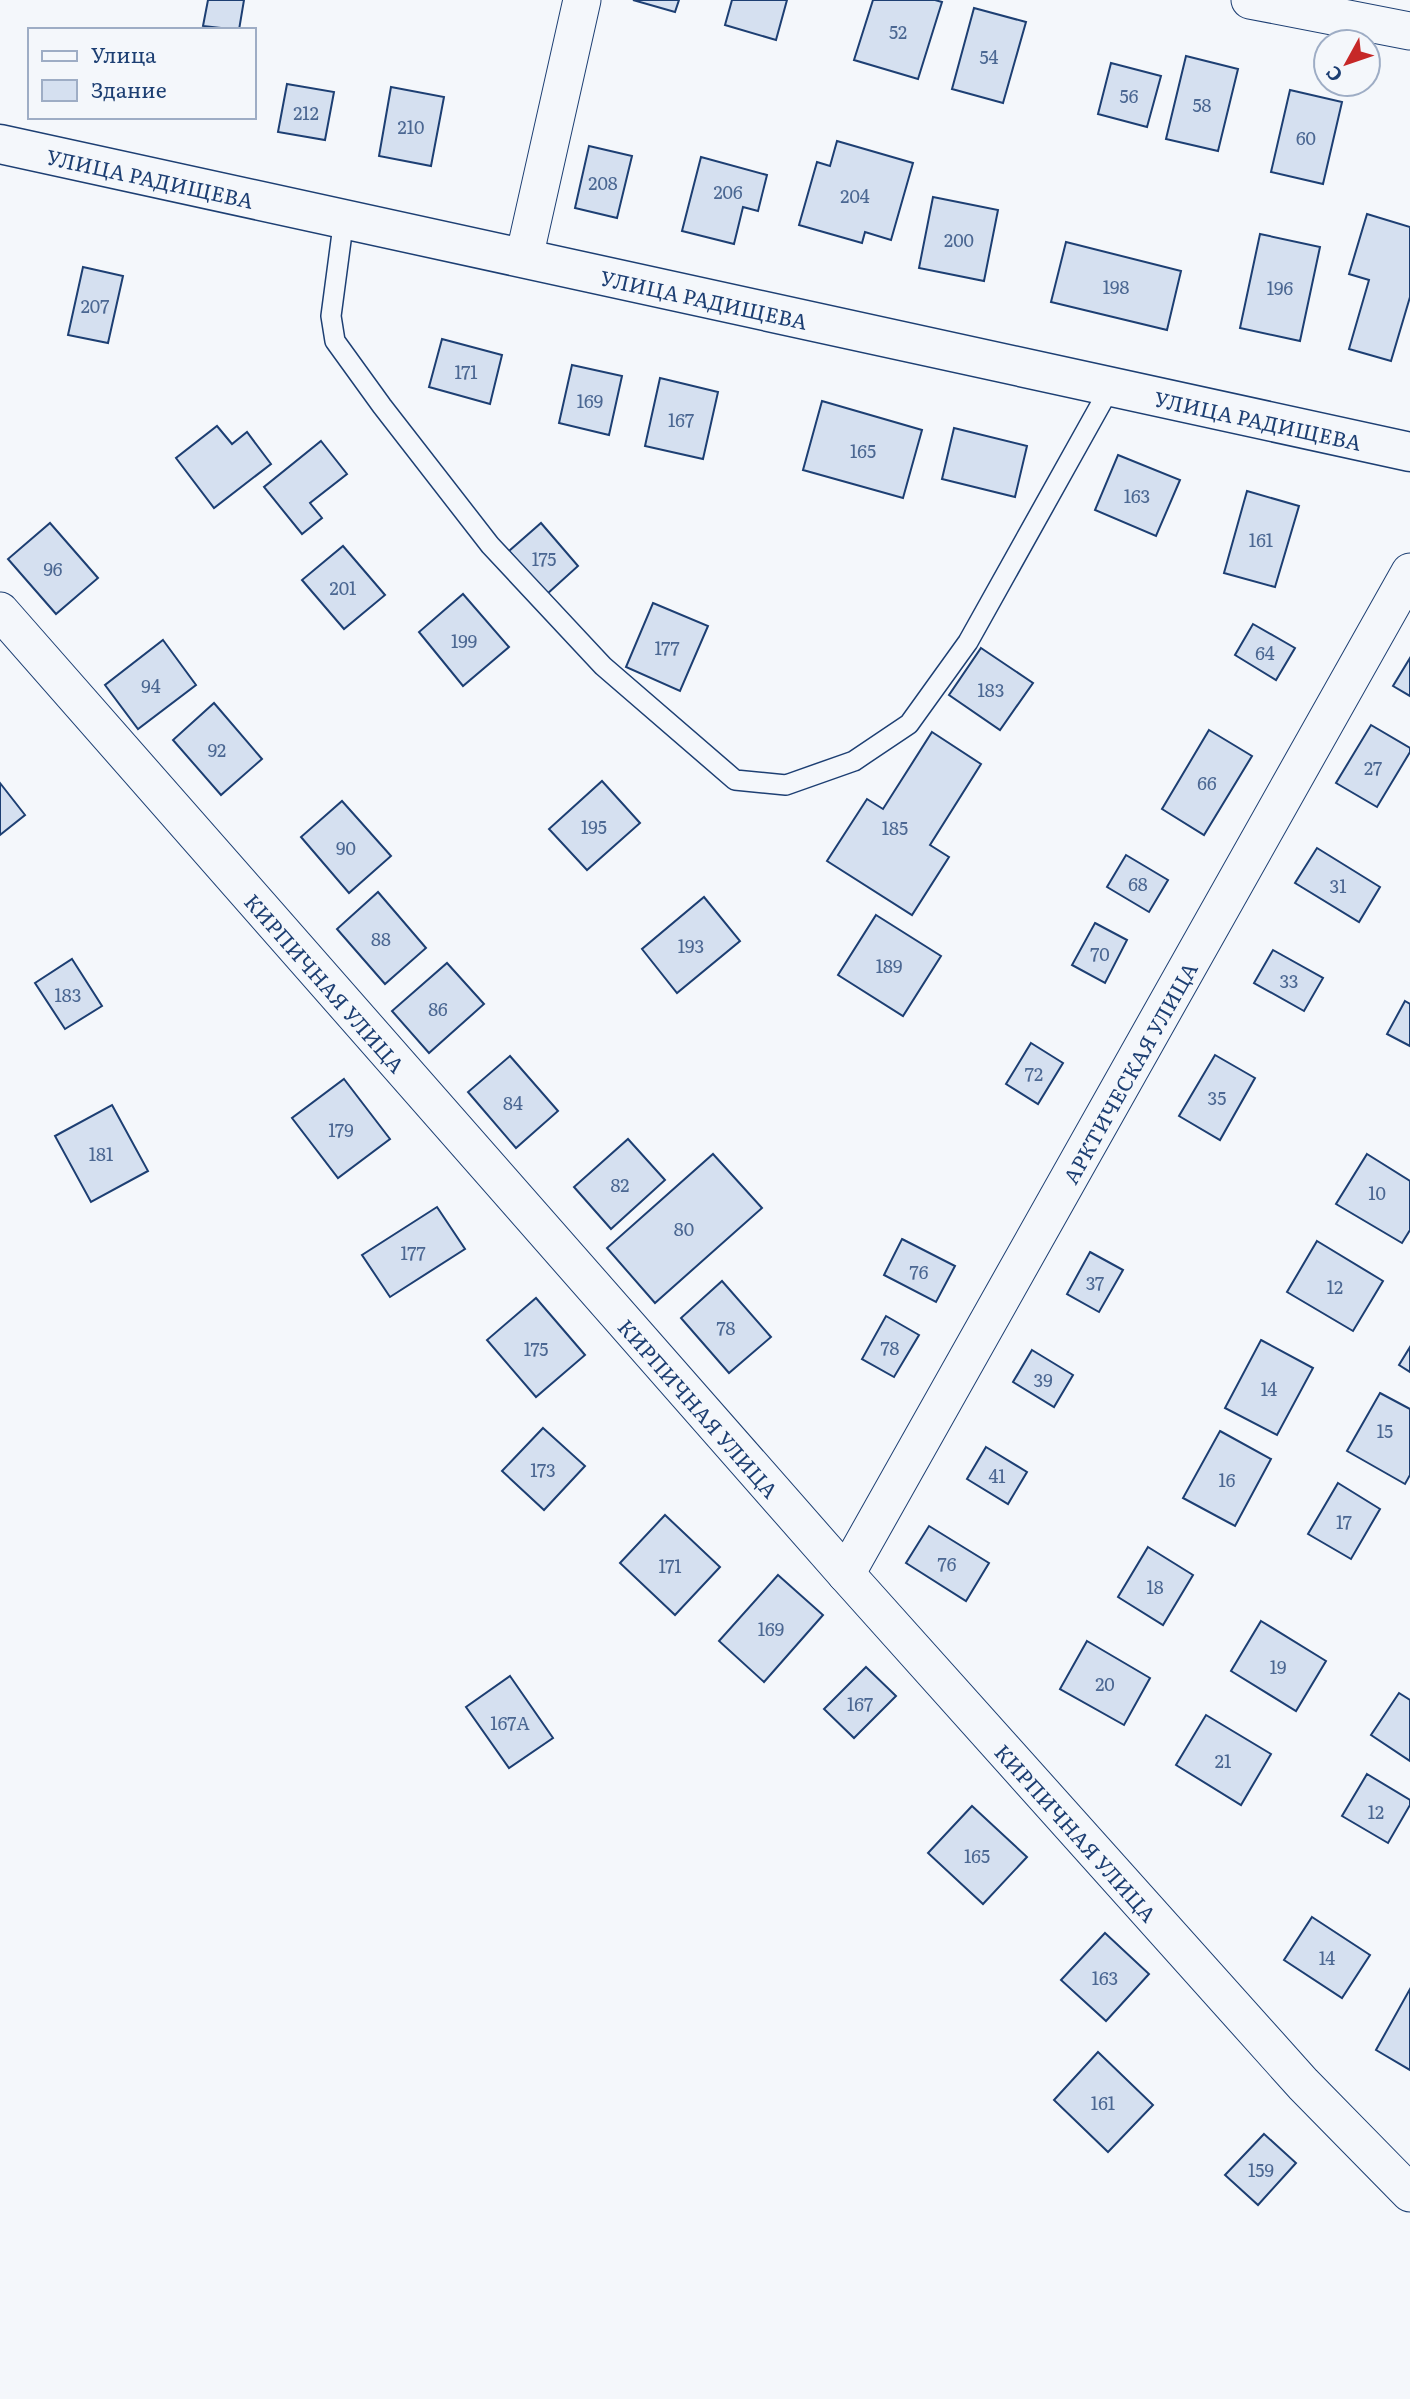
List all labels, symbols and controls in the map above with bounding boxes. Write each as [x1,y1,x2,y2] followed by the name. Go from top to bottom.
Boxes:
[889,18,907,45] house number: 52
[28,28,256,119] legend
[1312,28,1382,98] north arrow
[91,38,157,69] text: Улица
[979,43,999,70] house number: 54
[1318,60,1348,89] text: С
[91,73,167,104] text: Здание
[1120,82,1139,109] house number: 56
[1192,91,1212,118] house number: 58
[293,99,319,126] house number: 212
[398,113,424,140] house number: 210
[1296,124,1316,151] house number: 60
[44,139,257,215] street label: УЛИЦА РАДИЩЕВА
[588,169,618,196] house number: 208
[713,178,743,205] house number: 206
[840,182,870,209] house number: 204
[944,226,974,253] house number: 200
[598,260,811,336] street label: УЛИЦА РАДИЩЕВА
[1103,273,1129,300] house number: 198
[1267,274,1294,301] house number: 196
[81,292,109,319] house number: 207
[454,358,478,385] house number: 171
[1152,381,1365,457] street label: УЛИЦА РАДИЩЕВА
[577,387,603,414] house number: 169
[668,406,694,433] house number: 167
[850,437,876,464] house number: 165
[1124,482,1150,509] house number: 163
[1249,526,1273,553] house number: 161
[532,545,556,572] house number: 175
[43,555,63,582] house number: 96
[330,574,356,601] house number: 201
[451,627,477,654] house number: 199
[654,634,680,661] house number: 177
[1255,639,1275,666] house number: 64
[141,672,161,699] house number: 94
[978,676,1005,703] house number: 183
[208,736,226,763] house number: 92
[1364,754,1382,781] house number: 27
[1197,769,1217,796] house number: 66
[581,813,607,840] house number: 195
[882,814,908,841] house number: 185
[336,834,356,861] house number: 90
[1128,870,1148,897] house number: 68
[1329,872,1347,899] house number: 31
[239,886,414,1079] street label: КИРПИЧНАЯ УЛИЦА
[371,925,391,952] house number: 88
[678,932,704,959] house number: 193
[1090,940,1110,967] house number: 70
[876,952,902,979] house number: 189
[1054,955,1204,1189] street label: АРКТИЧЕСКАЯ УЛИЦА
[1280,967,1298,994] house number: 33
[55,981,82,1008] house number: 183
[428,995,448,1022] house number: 86
[1025,1060,1043,1087] house number: 72
[1208,1084,1226,1111] house number: 35
[503,1089,523,1116] house number: 84
[328,1116,354,1143] house number: 179
[89,1140,113,1167] house number: 181
[611,1171,629,1198] house number: 82
[1368,1179,1386,1206] house number: 10
[674,1215,694,1242] house number: 80
[400,1239,426,1266] house number: 177
[910,1258,929,1285] house number: 76
[1086,1269,1104,1296] house number: 37
[1327,1273,1343,1300] house number: 12
[612,1311,787,1504] street label: КИРПИЧНАЯ УЛИЦА
[716,1314,736,1341] house number: 78
[880,1334,900,1361] house number: 78
[524,1335,548,1362] house number: 175
[1033,1366,1053,1393] house number: 39
[1261,1375,1277,1402] house number: 14
[1377,1417,1393,1444] house number: 15
[530,1456,556,1483] house number: 173
[988,1462,1006,1489] house number: 41
[1219,1466,1236,1493] house number: 16
[1336,1508,1352,1535] house number: 17
[938,1550,957,1577] house number: 76
[658,1552,682,1579] house number: 171
[1146,1573,1164,1600] house number: 18
[758,1615,784,1642] house number: 169
[1270,1653,1286,1680] house number: 19
[1095,1670,1115,1697] house number: 20
[847,1690,873,1717] house number: 167
[490,1709,530,1736] house number: 167А
[989,1736,1166,1928] street label: КИРПИЧНАЯ УЛИЦА
[1215,1747,1231,1774] house number: 21
[1368,1798,1384,1825] house number: 12
[964,1842,990,1869] house number: 165
[1319,1944,1335,1971] house number: 14
[1092,1964,1118,1991] house number: 163
[1091,2089,1115,2116] house number: 161
[1248,2156,1274,2183] house number: 159

